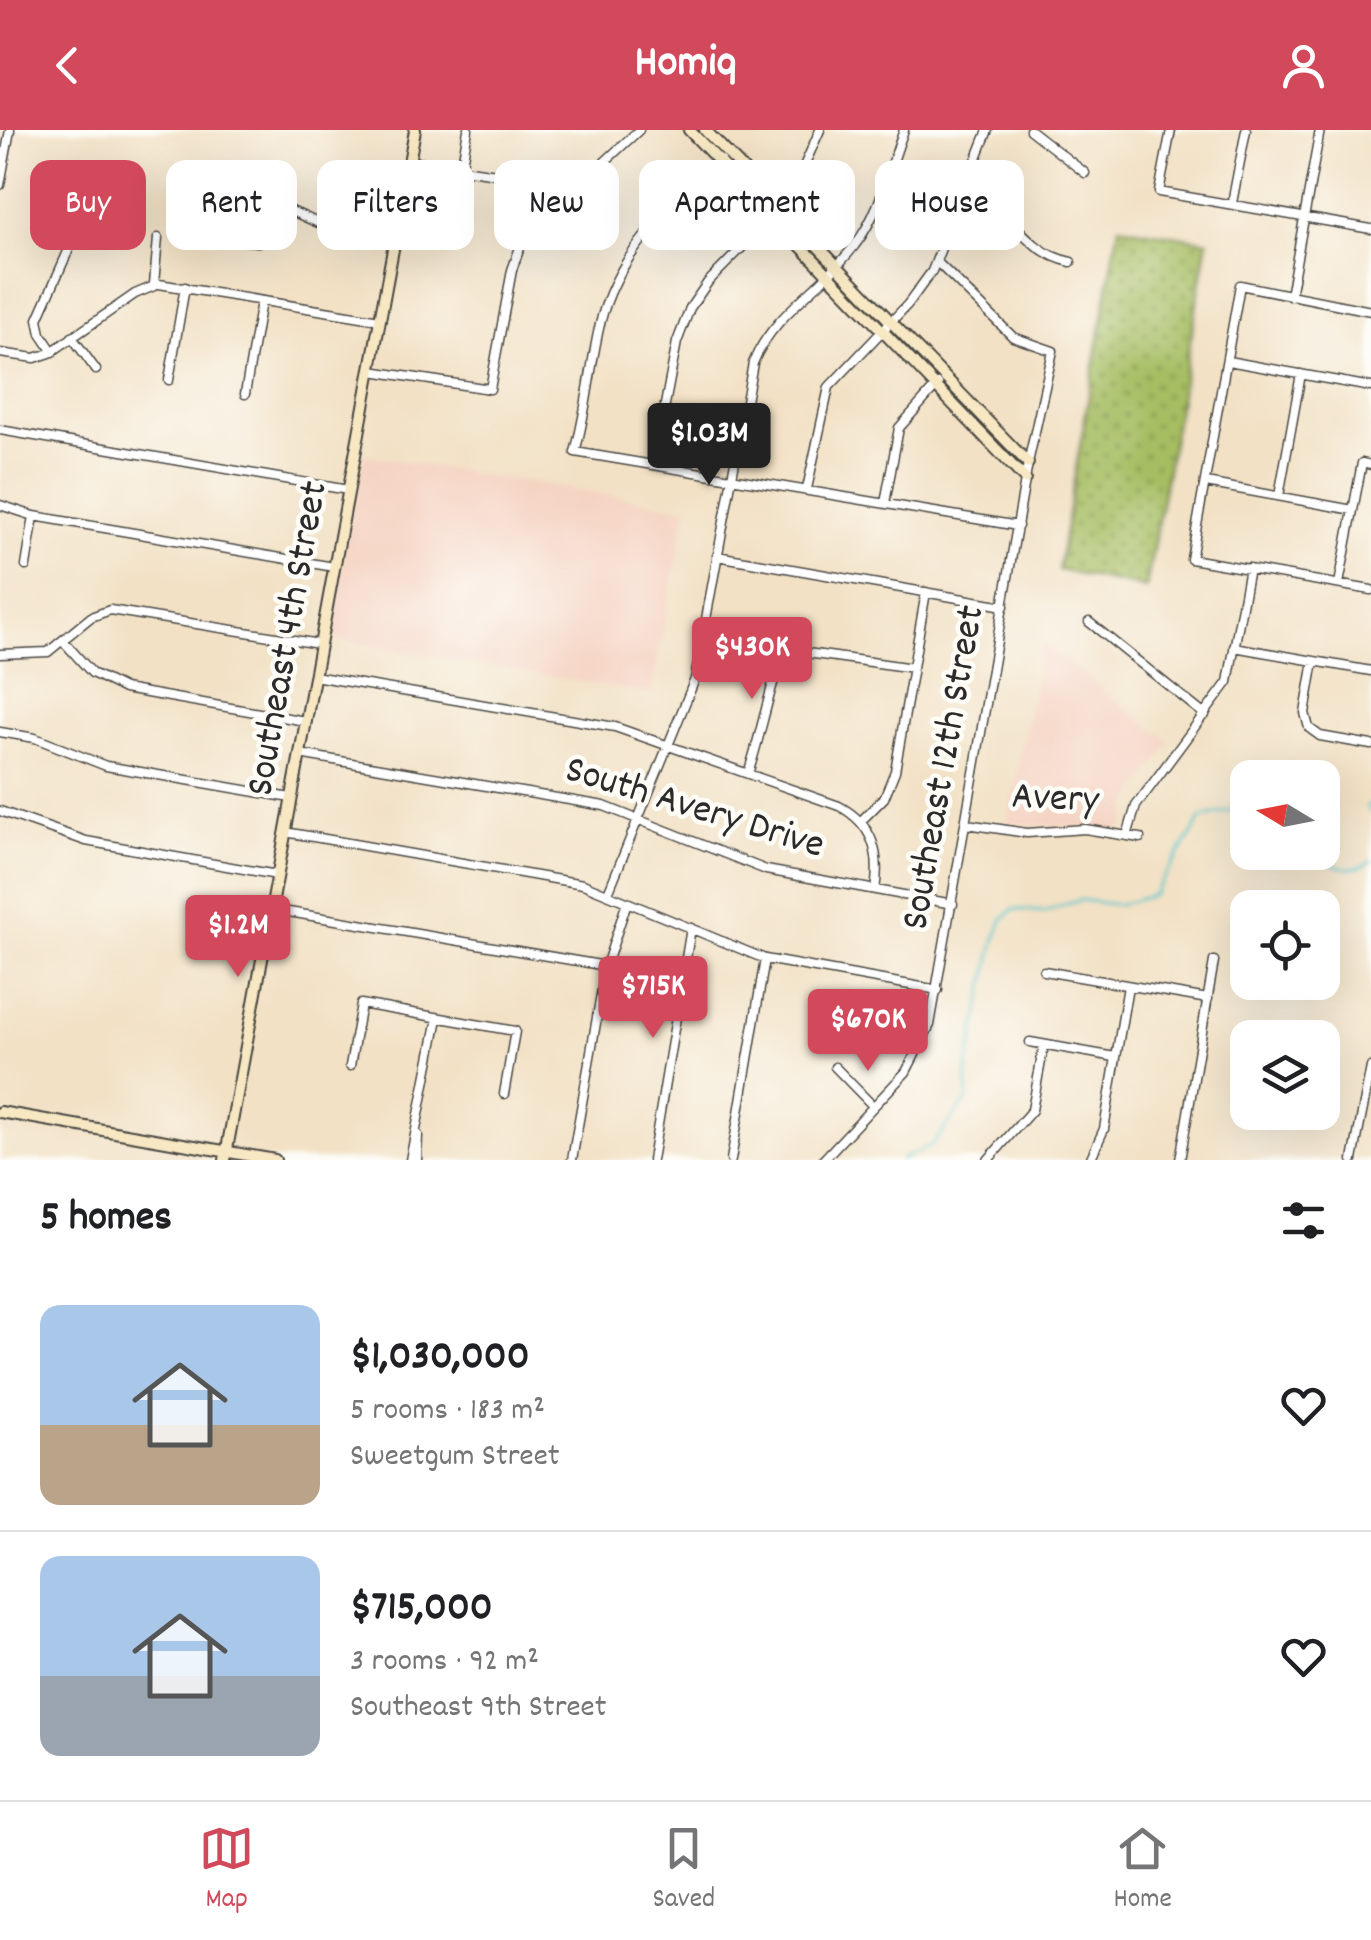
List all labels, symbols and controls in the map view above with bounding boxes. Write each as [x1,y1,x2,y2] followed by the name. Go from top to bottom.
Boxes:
[634,33,737,97] text: Homiq
[40,38,95,93] icon: back
[1276,38,1331,93] icon: person
[30,160,146,250] chip: Buy
[166,160,297,250] chip: Rent
[317,160,474,250] chip: Filters
[494,160,619,250] chip: New
[639,160,855,250] chip: Apartment
[875,160,1024,250] chip: House
[628,403,790,488] pin: $1.03M
[670,412,748,458] text: $1.03M
[234,477,346,801] street label: Southeast 4th Street
[889,601,1003,935] street label: Southeast 12th Street
[682,617,822,702] pin: $430K
[714,626,790,672] text: $430K
[557,744,831,876] street label: South Avery Drive
[1230,760,1340,870] north arrow
[1230,760,1340,1130] map controls
[1010,770,1101,832] street label: Avery
[1230,890,1340,1000] button: locate
[168,895,308,980] pin: $1.2M
[207,904,269,950] text: $1.2M
[583,956,723,1041] pin: $715K
[620,965,686,1011] text: $715K
[798,989,938,1074] pin: $670K
[830,998,906,1044] text: $670K
[1230,1020,1340,1130] button: layers
[40,1190,172,1250] text: 5 homes
[1276,1193,1331,1248] icon: filters
[350,1329,530,1389] text: $1,030,000
[120,1345,240,1465] icon: home
[1276,1378,1331,1433] icon: heart
[350,1389,545,1435] text: 5 rooms · 183 m²
[350,1435,560,1481] text: Sweetgum Street
[350,1580,493,1640] text: $715,000
[120,1596,240,1716] icon: home
[1276,1629,1331,1684] icon: heart
[350,1640,539,1686] text: 3 rooms · 92 m²
[350,1686,607,1732] text: Southeast 9th Street
[199,1821,254,1921] tab: Map
[653,1821,715,1921] tab: Saved
[1113,1821,1172,1921] tab: Home

